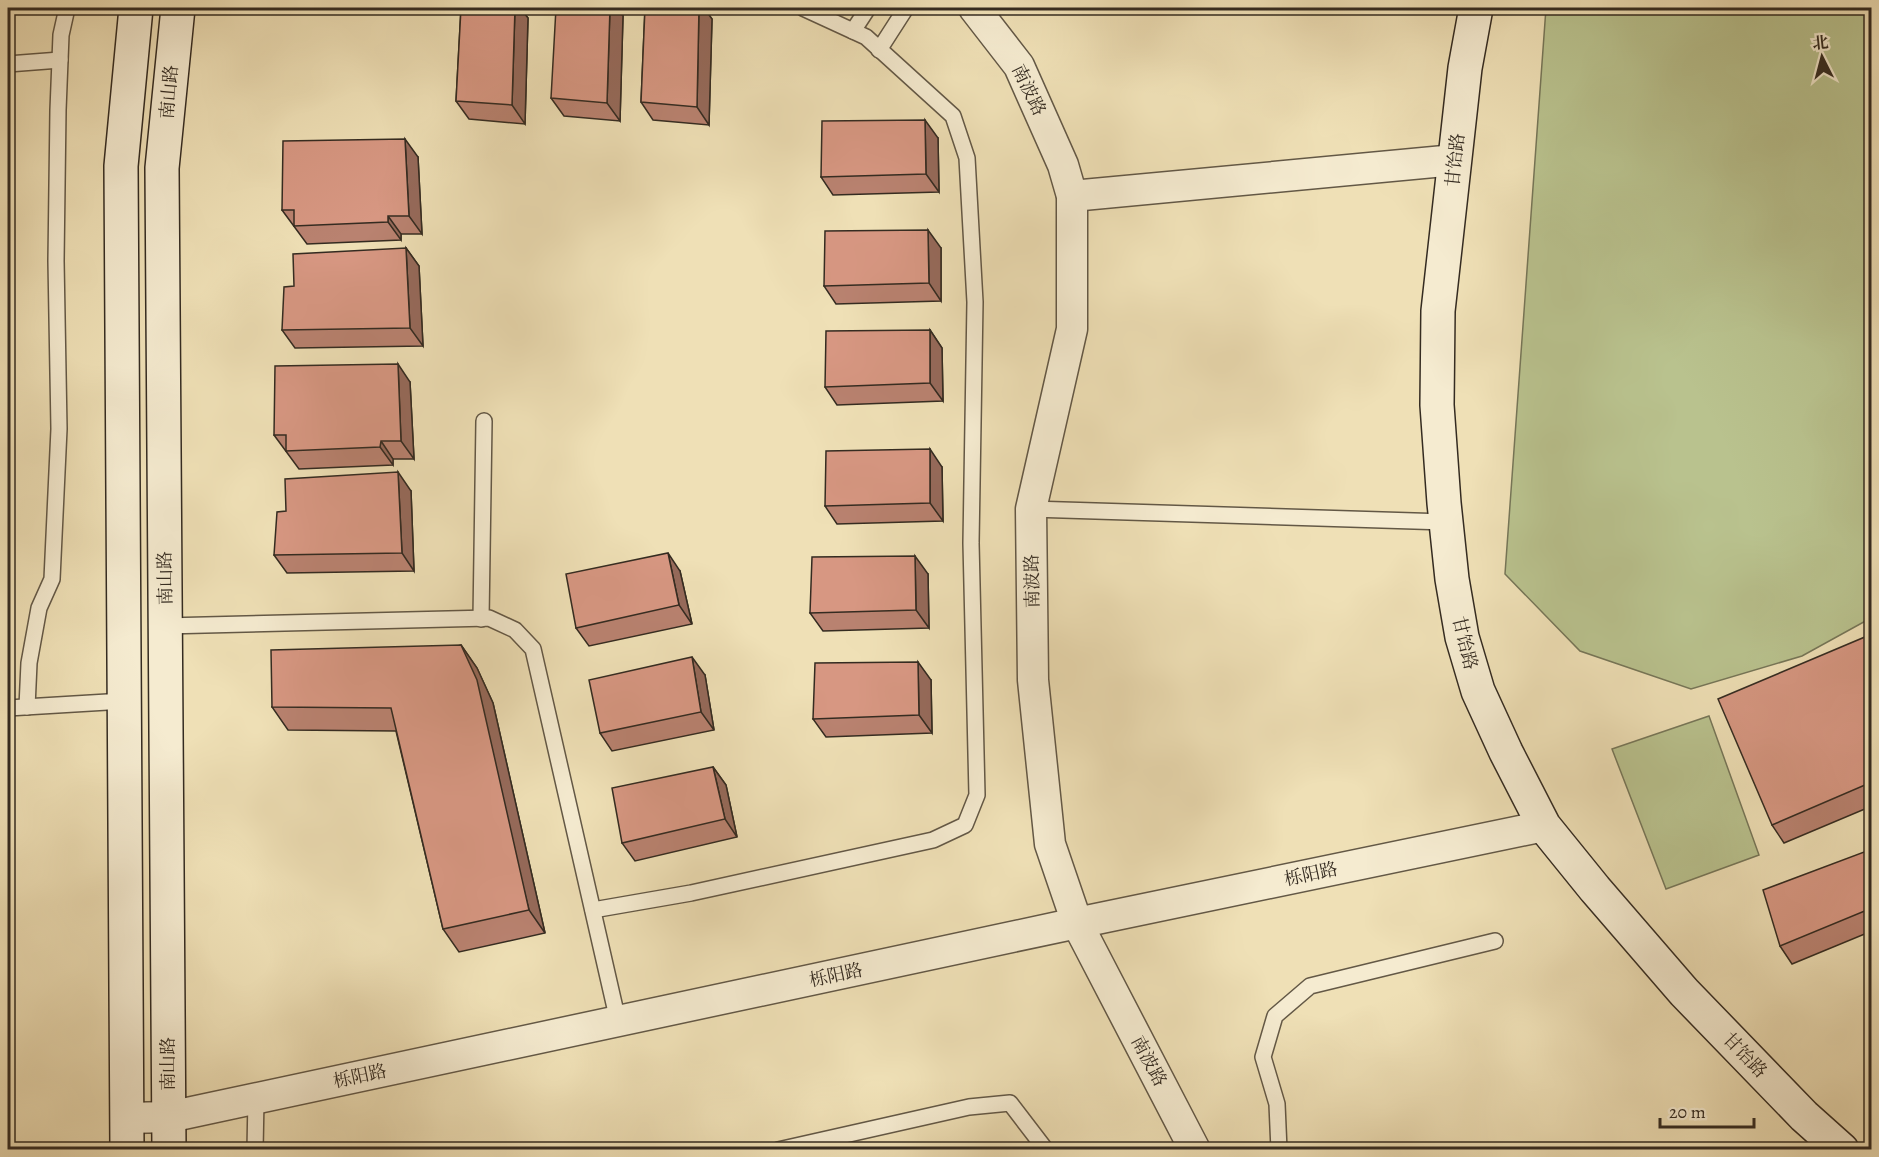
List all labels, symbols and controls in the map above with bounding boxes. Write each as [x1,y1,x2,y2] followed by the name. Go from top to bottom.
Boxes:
[1792,27,1852,87] north arrow
[1811,31,1830,55] text: 北
[1006,60,1052,120] street label: 南波路
[155,64,183,120] street label: 南山路
[1440,132,1470,188] street label: 甘饴路
[153,551,177,605] street label: 南山路
[1020,554,1044,608] street label: 南波路
[1447,614,1483,672] street label: 甘饴路
[1282,857,1340,891] street label: 栎阳路
[807,958,865,992] street label: 栎阳路
[1718,1027,1772,1083] street label: 甘饴路
[1126,1032,1172,1090] street label: 南波路
[156,1037,180,1091] street label: 南山路
[331,1059,389,1093] street label: 栎阳路
[1660,1091,1754,1129] scale bar
[1669,1100,1706,1124] text: 20 m

